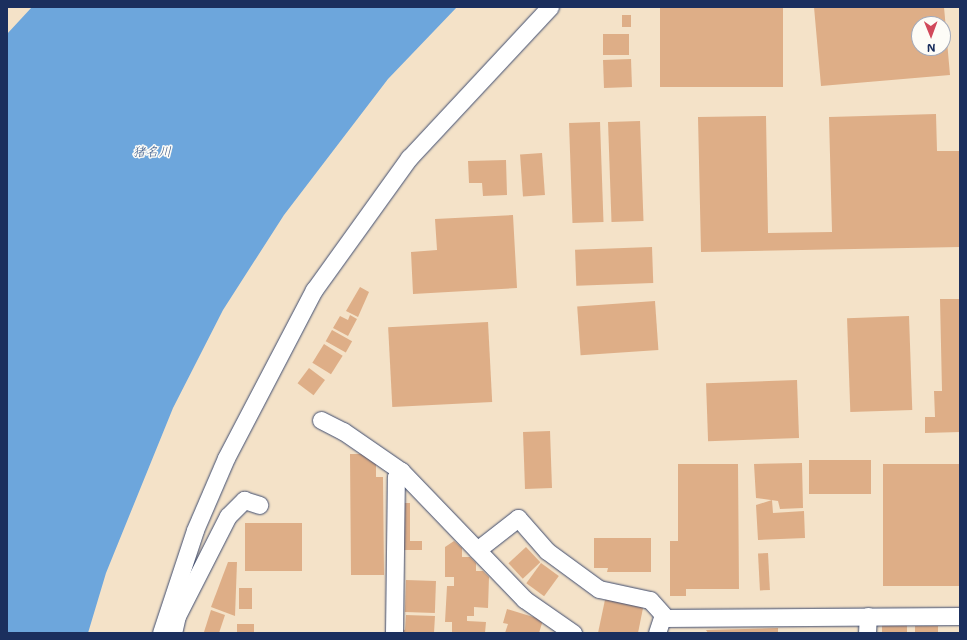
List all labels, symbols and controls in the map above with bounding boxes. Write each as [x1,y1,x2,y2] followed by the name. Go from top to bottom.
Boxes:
[911,16,951,56] north arrow
[927,40,936,55] text: N
[133,144,171,160] water label: 猪名川

